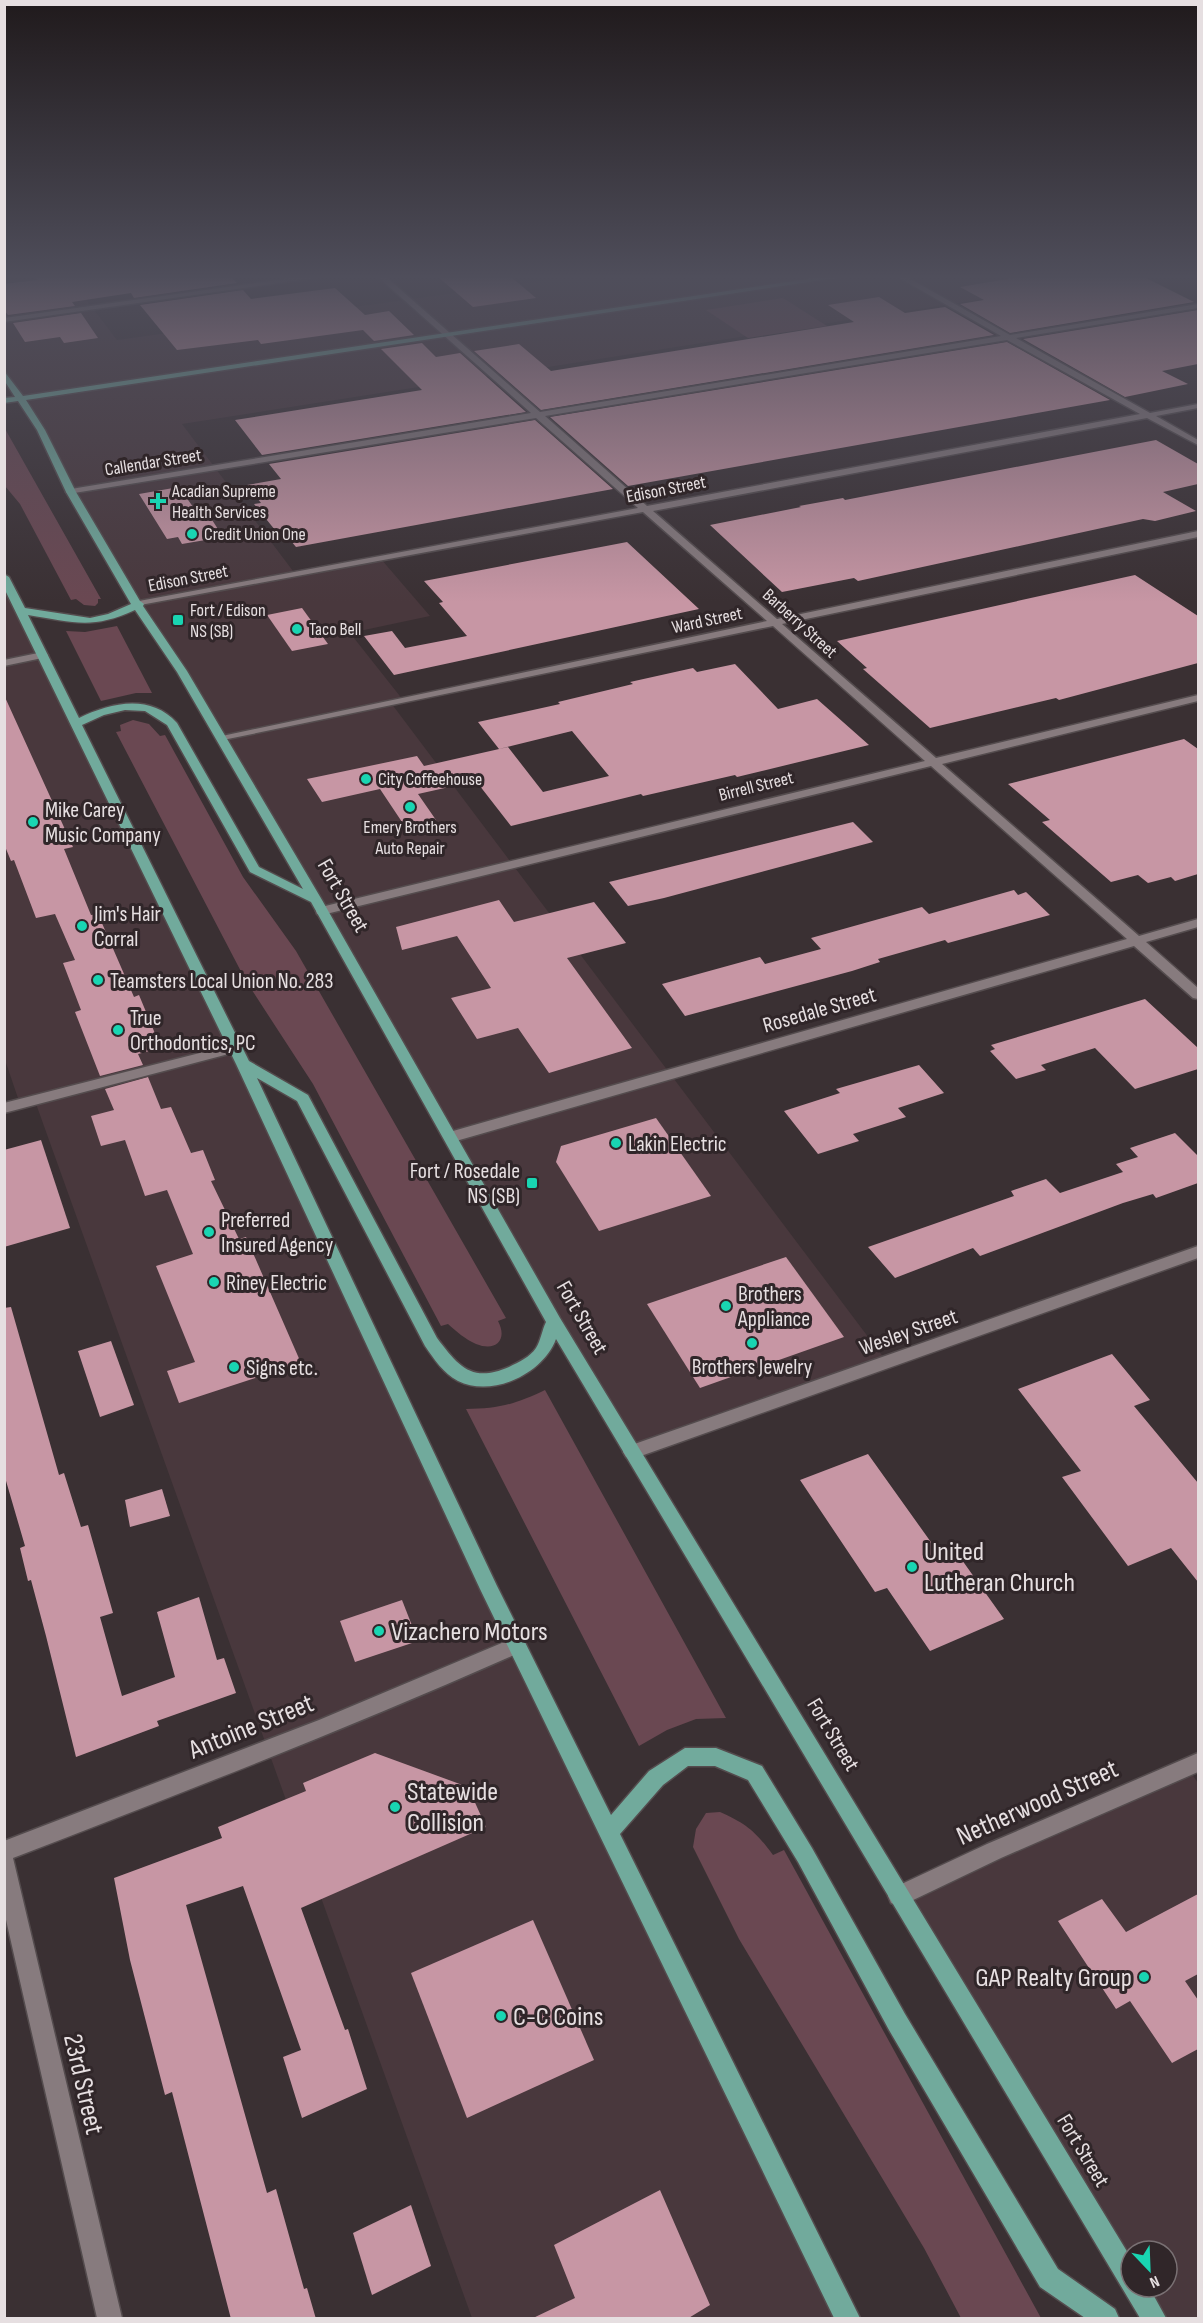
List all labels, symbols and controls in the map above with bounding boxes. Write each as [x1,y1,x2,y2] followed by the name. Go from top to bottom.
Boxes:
[103,444,203,480] street label: Callendar Street
[625,471,708,507] street label: Edison Street
[171,481,276,523] place label: Acadian Supreme Health Services
[149,492,167,510] marker: Acadian Supreme Health Services
[204,524,306,545] place label: Credit Union One
[185,527,199,541] marker: Credit Union One
[147,560,230,596] street label: Edison Street
[758,584,842,663] street label: Barberry Street
[190,600,266,642] place label: Fort / Edison NS (SB)
[670,603,745,638] street label: Ward Street
[171,613,185,627] marker: Fort / Edison NS (SB)
[309,619,361,640] place label: Taco Bell
[290,622,304,636] marker: Taco Bell
[717,767,796,806] street label: Birrell Street
[378,769,482,790] place label: City Coffeehouse
[359,772,373,786] marker: City Coffeehouse
[45,797,161,849] place label: Mike Carey Music Company
[403,800,417,814] marker: Emery Brothers Auto Repair
[26,815,40,829] marker: Mike Carey Music Company
[363,817,457,859] place label: Emery Brothers Auto Repair
[311,854,375,938] street label: Fort Street
[93,901,161,953] place label: Jim's Hair Corral
[75,919,89,933] marker: Jim's Hair Corral
[110,968,333,995] place label: Teamsters Local Union No. 283
[91,973,105,987] marker: Teamsters Local Union No. 283
[760,981,879,1039] street label: Rosedale Street
[130,1005,256,1057] place label: True Orthodontics, PC
[111,1023,125,1037] marker: True Orthodontics, PC
[628,1131,727,1158] place label: Lakin Electric
[609,1136,623,1150] marker: Lakin Electric
[410,1158,520,1210] place label: Fort / Rosedale NS (SB)
[525,1176,539,1190] marker: Fort / Rosedale NS (SB)
[221,1207,334,1259] place label: Preferred Insured Agency
[202,1225,216,1239] marker: Preferred Insured Agency
[226,1270,327,1297] place label: Riney Electric
[207,1275,221,1289] marker: Riney Electric
[550,1276,614,1360] street label: Fort Street
[737,1281,810,1333] place label: Brothers Appliance
[719,1299,733,1313] marker: Brothers Appliance
[856,1303,961,1362] street label: Wesley Street
[745,1336,759,1350] marker: Brothers Jewelry
[692,1354,813,1381] place label: Brothers Jewelry
[246,1355,318,1382] place label: Signs etc.
[227,1360,241,1374] marker: Signs etc.
[924,1536,1075,1599] place label: United Lutheran Church
[905,1560,919,1574] marker: United Lutheran Church
[391,1616,548,1648] place label: Vizachero Motors
[372,1624,386,1638] marker: Vizachero Motors
[183,1687,318,1767] street label: Antoine Street
[800,1693,865,1776] street label: Fort Street
[952,1753,1123,1853] street label: Netherwood Street
[407,1776,498,1839] place label: Statewide Collision
[388,1800,402,1814] marker: Statewide Collision
[975,1962,1132,1994] place label: GAP Realty Group
[1137,1970,1151,1984] marker: GAP Realty Group
[513,2001,604,2033] place label: C-C Coins
[494,2009,508,2023] marker: C-C Coins
[56,2031,110,2138] street label: 23rd Street
[1050,2109,1115,2192] street label: Fort Street
[1119,2239,1179,2299] north arrow
[1147,2271,1162,2292] text: N

